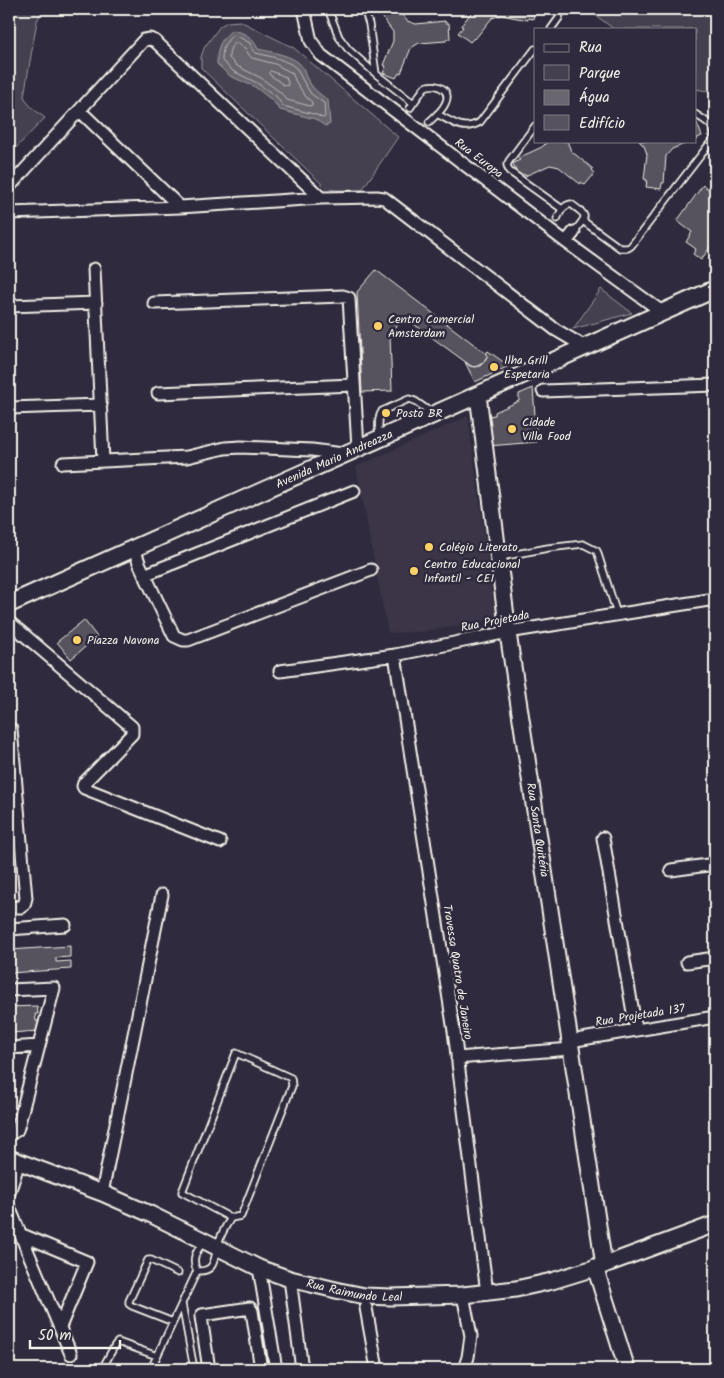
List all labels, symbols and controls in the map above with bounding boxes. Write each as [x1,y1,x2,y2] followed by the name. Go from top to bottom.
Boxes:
[534,28,696,142] legend
[579,36,602,60] text: Rua
[579,62,620,86] text: Parque
[579,86,610,110] text: Água
[579,112,625,136] text: Edifício
[450,134,507,183] street label: Rua Europa
[388,310,474,343] place label: Centro Comercial Amsterdam
[372,320,384,332] marker: Centro Comercial Amsterdam
[504,351,550,384] place label: Ilha Grill Espetaria
[488,361,500,373] marker: Ilha Grill Espetaria
[396,404,443,423] place label: Posto BR
[380,407,392,419] marker: Posto BR
[522,413,572,446] place label: Cidade Villa Food
[506,423,518,435] marker: Cidade Villa Food
[273,425,396,494] street label: Avenida Mario Andreazza
[439,538,518,557] place label: Colégio Literato
[423,541,435,553] marker: Colégio Literato
[424,555,520,588] place label: Centro Educacional Infantil - CEI
[408,565,420,577] marker: Centro Educacional Infantil - CEI
[459,605,531,637] street label: Rua Projetada
[87,631,160,650] place label: Piazza Navona
[71,634,83,646] marker: Piazza Navona
[521,781,554,879] street label: Rua Santa Quitéria
[437,903,478,1041] street label: Travessa Quatro de Janeiro
[594,999,687,1032] street label: Rua Projetada 137
[304,1274,403,1307] street label: Rua Raimundo Leal
[30,1318,120,1350] scale bar
[38,1324,72,1348] text: 50 m

